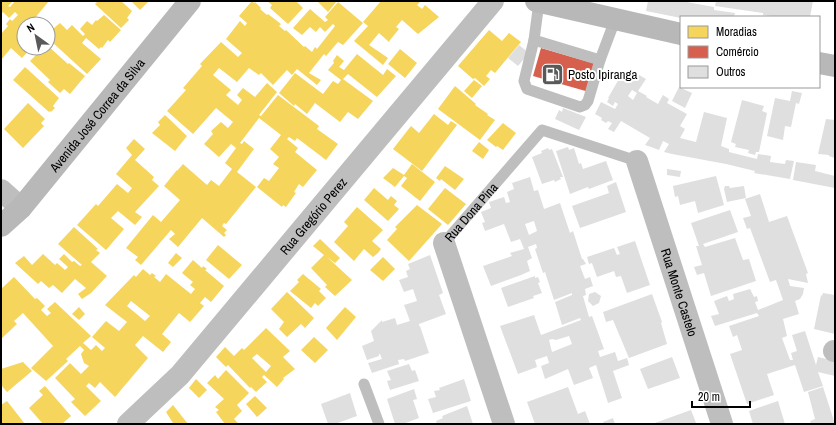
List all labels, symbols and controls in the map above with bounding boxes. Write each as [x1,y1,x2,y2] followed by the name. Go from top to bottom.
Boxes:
[16,16,56,56] north arrow
[680,16,820,88] legend
[24,20,37,35] text: N
[716,24,757,40] text: Moradias
[716,44,759,60] text: Comércio
[45,55,149,176] street label: Avenida José Correa da Silva
[540,61,566,87] fuel station icon: Posto Ipiranga
[716,64,746,80] text: Outros
[568,66,637,83] place label: Posto Ipiranga
[276,174,351,258] street label: Rua Gregório Perez
[441,179,502,245] street label: Rua Dona Pina
[657,246,701,339] street label: Rua Monte Castelo
[692,383,750,409] scale bar
[698,389,720,405] text: 20 m

